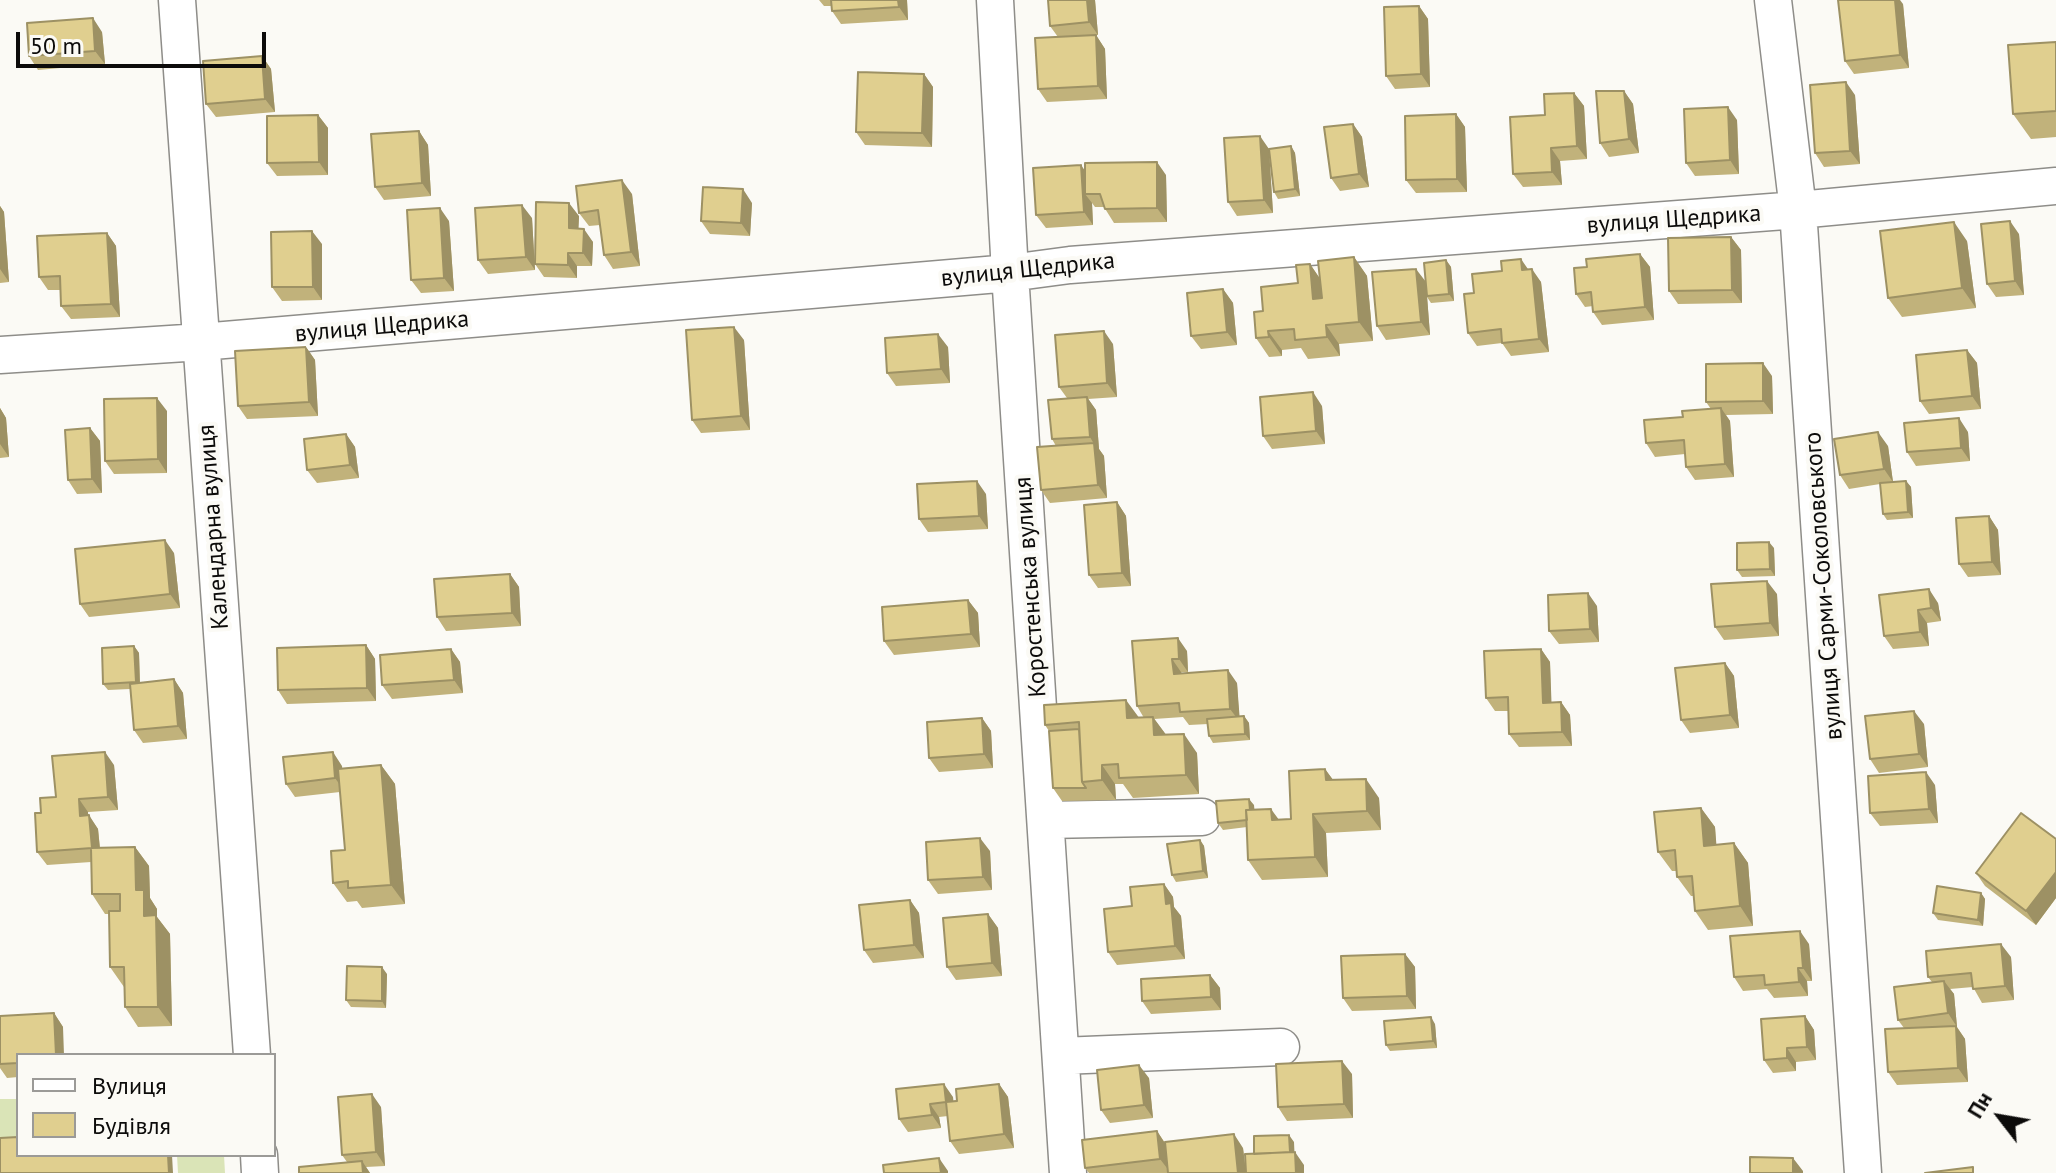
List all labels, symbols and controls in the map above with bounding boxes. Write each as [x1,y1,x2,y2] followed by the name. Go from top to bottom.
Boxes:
[20,16,270,66] scale bar
[30,30,82,61] text: 50 m
[1586,200,1762,240] street label: вулиця Щедрика
[940,247,1116,293] street label: вулиця Щедрика
[294,305,470,349] street label: вулиця Щедрика
[192,424,236,630] street label: Календарна вулиця
[1799,431,1849,741] street label: вулиця Сарми-Соколовського
[1009,476,1053,698] street label: Коростенська вулиця
[16,1053,276,1157] legend
[92,1070,167,1101] text: Вулиця
[1960,1077,2040,1157] north arrow
[1961,1086,1998,1123] text: Пн
[92,1110,171,1141] text: Будівля

